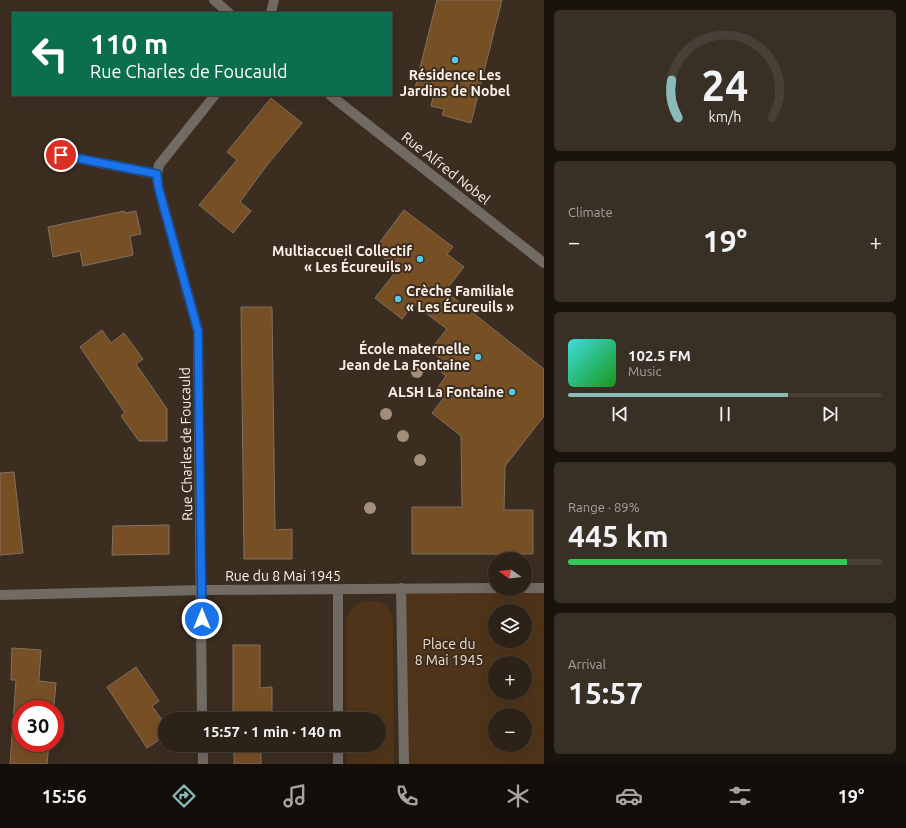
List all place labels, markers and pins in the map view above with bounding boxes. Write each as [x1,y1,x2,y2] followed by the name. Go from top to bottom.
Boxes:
[450,55,460,65] marker: Résidence Les Jardins de Nobel
[400,67,510,99] place label: Résidence Les Jardins de Nobel
[44,138,78,172] pin
[272,243,412,275] place label: Multiaccueil Collectif « Les Écureuils »
[415,254,425,264] marker: Multiaccueil Collectif « Les Écureuils »
[406,283,514,315] place label: Crèche Familiale « Les Écureuils »
[393,294,403,304] marker: Crèche Familiale « Les Écureuils »
[339,340,470,373] place label: École maternelle Jean de La Fontaine
[473,352,483,362] marker: École maternelle Jean de La Fontaine
[388,384,504,400] place label: ALSH La Fontaine
[507,387,517,397] marker: ALSH La Fontaine

